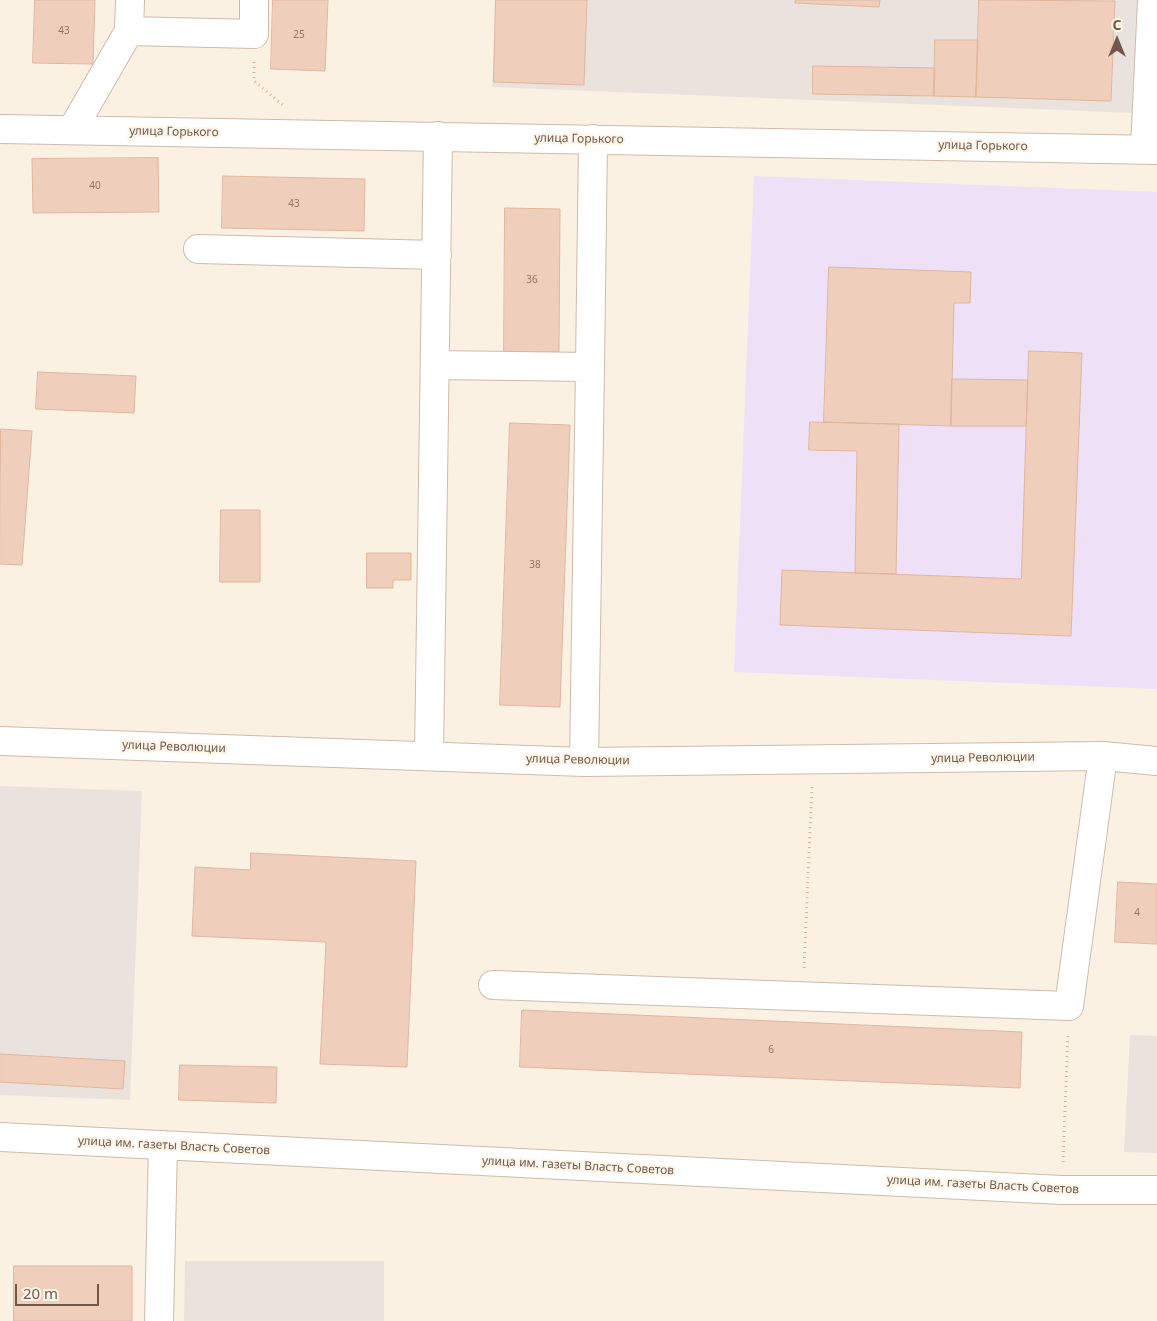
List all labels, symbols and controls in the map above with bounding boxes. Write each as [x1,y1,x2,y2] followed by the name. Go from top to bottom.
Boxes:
[1092,15,1142,65] north arrow
[1112,15,1122,34] text: С
[58,25,70,37] house number: 43
[293,29,305,41] house number: 25
[129,124,219,140] street label: улица Горького
[534,131,624,147] street label: улица Горького
[938,138,1028,154] street label: улица Горького
[89,180,101,192] house number: 40
[288,198,300,210] house number: 43
[526,274,538,286] house number: 36
[529,559,541,571] house number: 38
[122,738,226,756] street label: улица Революции
[931,750,1035,766] street label: улица Революции
[526,752,630,768] street label: улица Революции
[1134,907,1140,919] house number: 4
[768,1044,774,1056] house number: 6
[78,1134,270,1158] street label: улица им. газеты Власть Советов
[482,1154,674,1178] street label: улица им. газеты Власть Советов
[887,1173,1079,1197] street label: улица им. газеты Власть Советов
[18,1274,101,1306] scale bar
[23,1283,58,1303] text: 20 m

